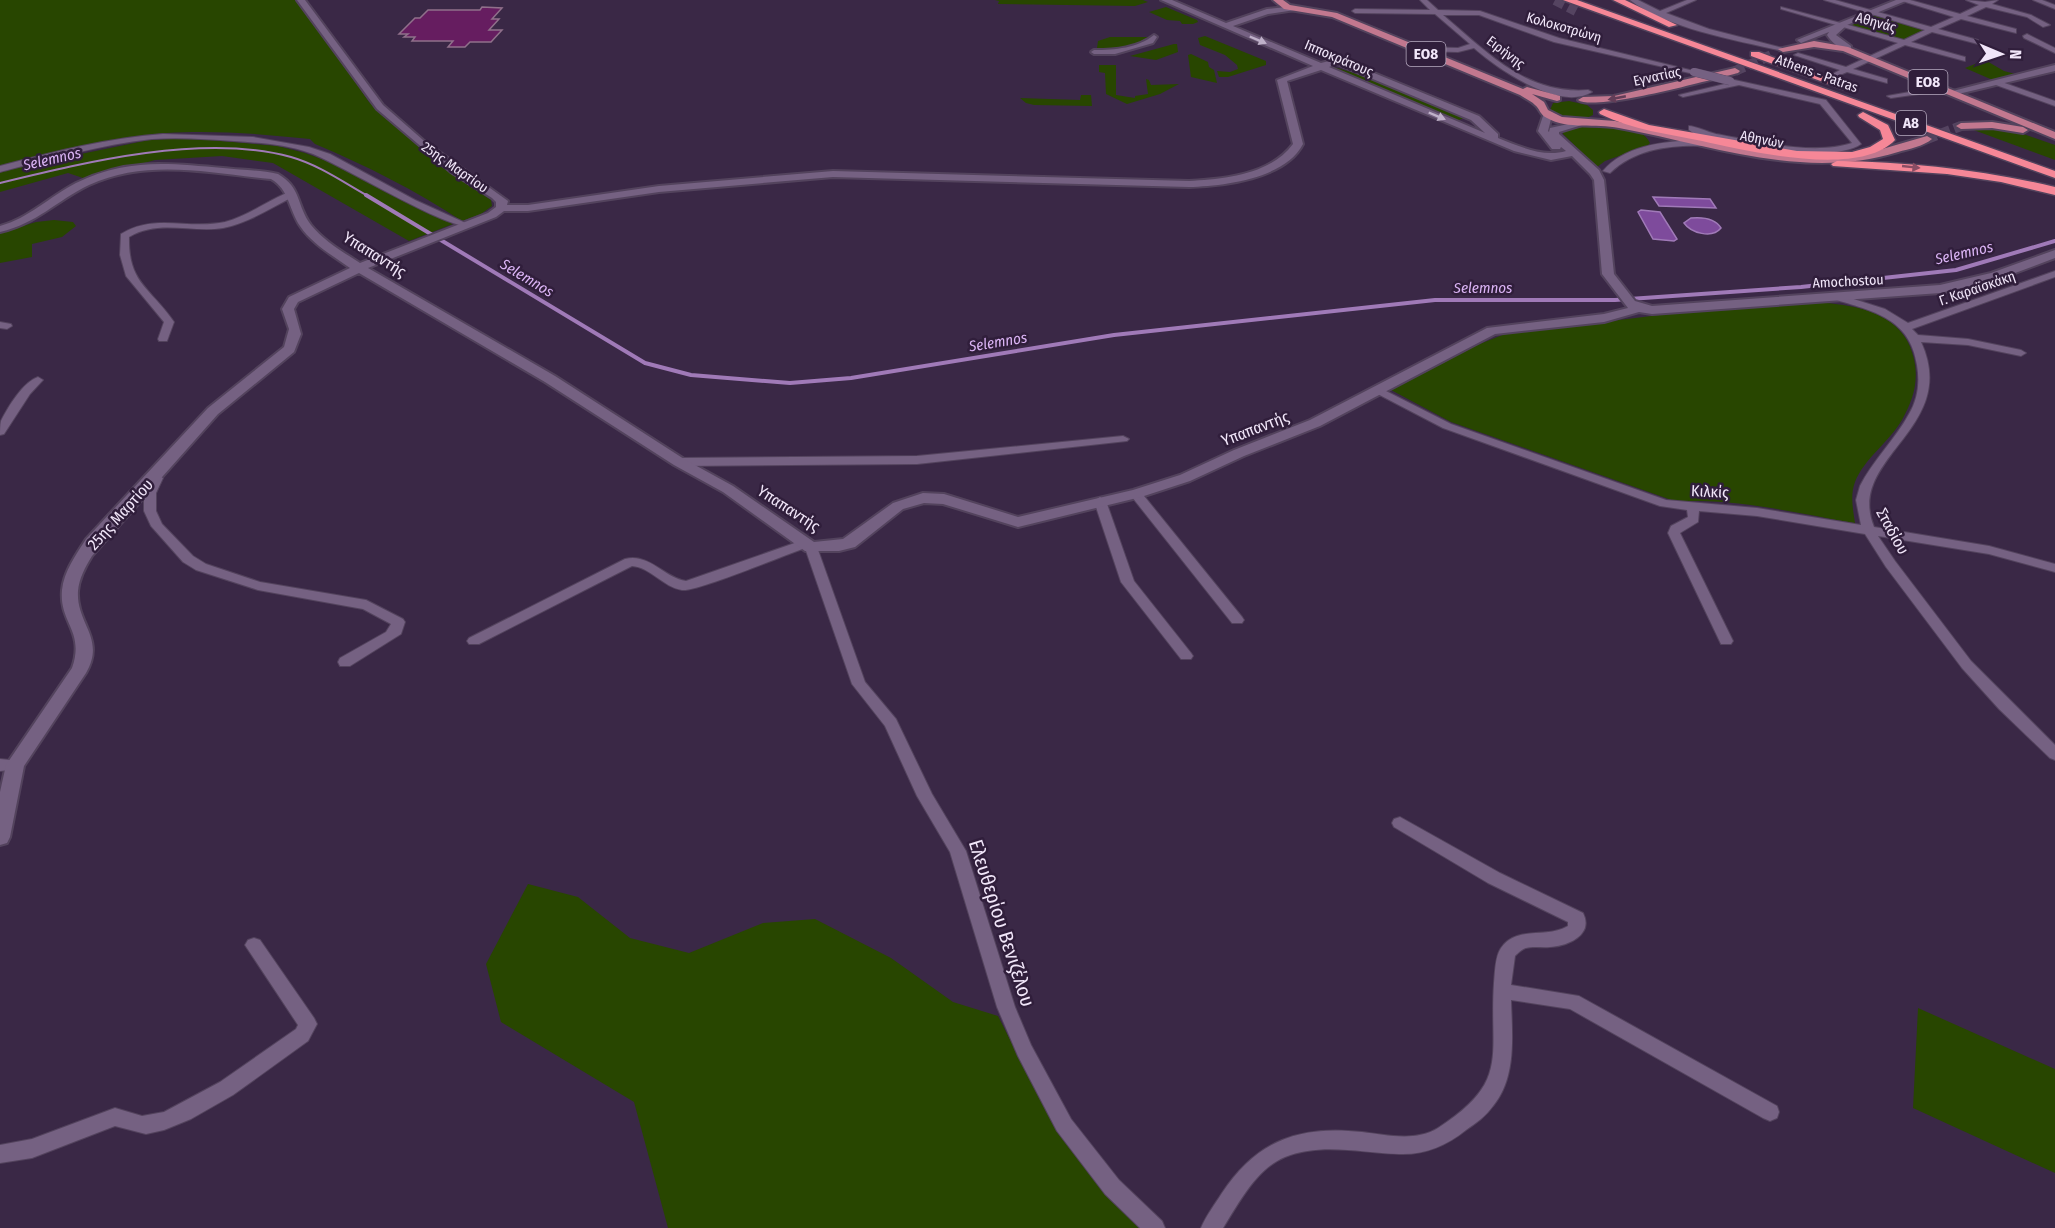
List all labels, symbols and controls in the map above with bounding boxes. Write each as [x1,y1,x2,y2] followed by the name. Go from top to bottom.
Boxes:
[1524,9,1603,46] street label: Κολοκοτρώνη
[1854,9,1898,36] street label: Αθηνάς
[1971,24,2031,84] north arrow
[1483,32,1528,72] street label: Ειρήνης
[1249,35,1267,45] one-way arrow
[1302,36,1376,81] street label: Ιπποκράτους
[1406,42,1446,66] road number: ΕΟ8
[2006,49,2025,60] text: N
[1773,51,1860,96] street label: Athens - Patras
[1632,63,1683,90] street label: Εγνατίας
[1908,70,1948,94] road number: ΕΟ8
[1607,94,1626,103] one-way arrow
[1429,111,1447,121] one-way arrow
[1896,111,1926,135] road number: Α8
[1739,127,1785,152] street label: Αθηνών
[418,138,491,197] street label: 25ης Μαρτίου
[20,143,83,175] water label: Selemnos
[1901,162,1920,172] one-way arrow
[340,228,410,281] street label: Υπαπαντής
[1932,237,1995,269] water label: Selemnos
[496,255,557,301] water label: Selemnos
[1937,267,2018,309] street label: Γ. Καραϊσκάκη
[1812,271,1884,292] street label: Amochostou
[1453,279,1513,297] water label: Selemnos
[967,328,1029,356] water label: Selemnos
[1219,407,1292,450] street label: Υπαπαντής
[84,475,157,554] street label: 25ης Μαρτίου
[754,481,824,536] street label: Υπαπαντής
[1691,481,1730,502] street label: Κιλκίς
[1872,505,1913,558] street label: Σταδίου
[964,836,1040,1010] street label: Ελευθερίου Βενιζέλου

